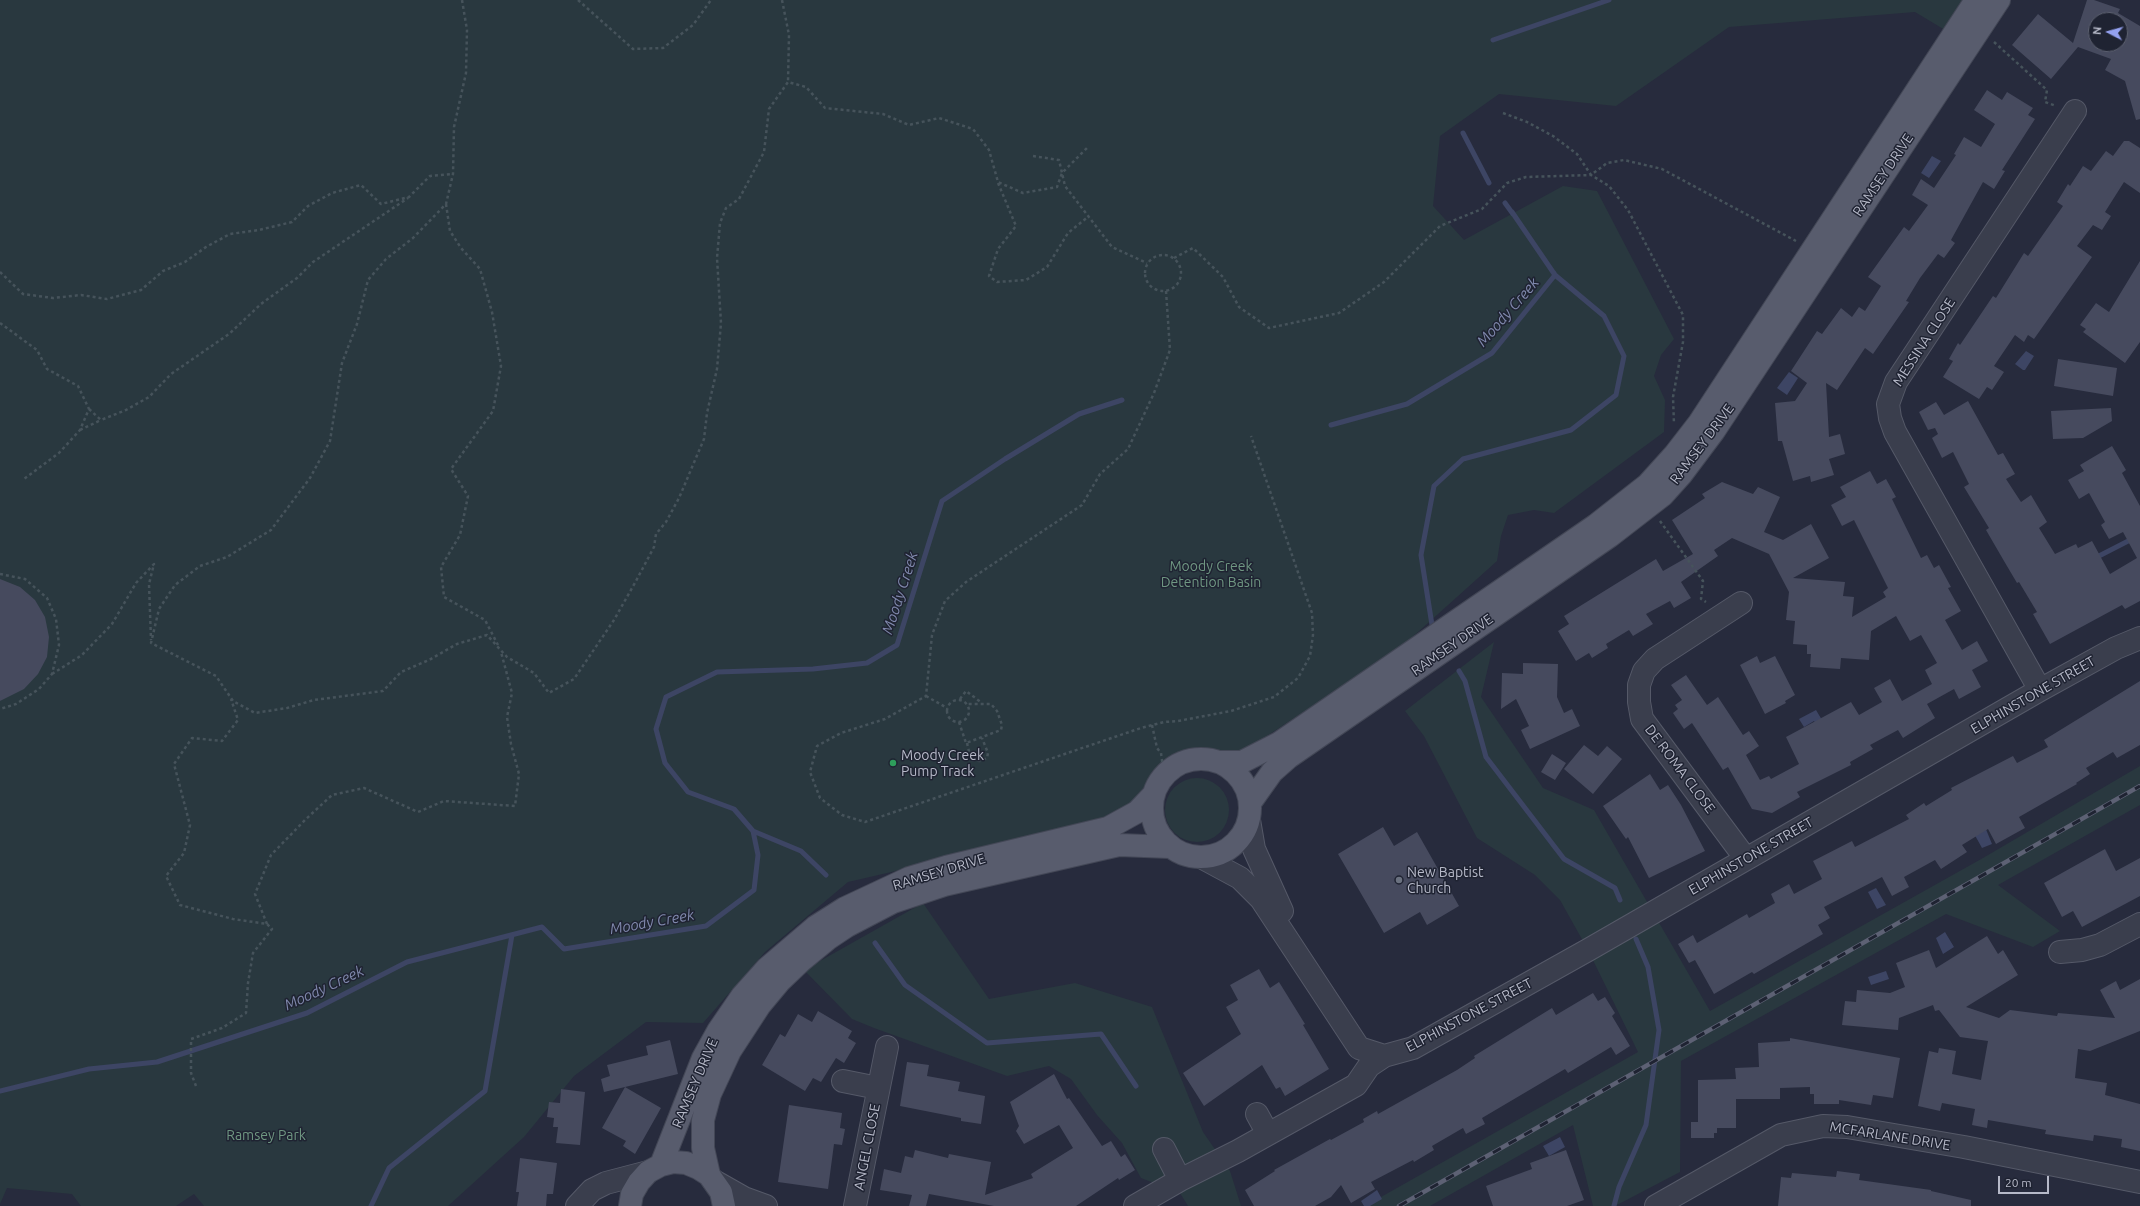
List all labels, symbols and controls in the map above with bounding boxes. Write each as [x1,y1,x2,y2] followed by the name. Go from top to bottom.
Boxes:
[2088,12,2128,52] north arrow
[2091,26,2103,36] text: N
[1849,131,1917,219] street label: RAMSEY DRIVE
[1473,274,1543,350] water label: Moody Creek
[1889,295,1959,389] street label: MESSINA CLOSE
[1666,401,1738,487] street label: RAMSEY DRIVE
[878,549,922,637] water label: Moody Creek
[1161,558,1261,590] park label: Moody Creek Detention Basin
[1408,611,1496,679] street label: RAMSEY DRIVE
[1968,653,2098,737] street label: ELPHINSTONE STREET
[1641,721,1719,817] street label: DE ROMA CLOSE
[901,747,984,780] place label: Moody Creek Pump Track
[888,758,898,768] marker: Moody Creek Pump Track
[1686,814,1816,898] street label: ELPHINSTONE STREET
[891,850,987,894] street label: RAMSEY DRIVE
[1407,864,1484,896] place label: New Baptist Church
[1394,875,1404,885] marker: New Baptist Church
[608,906,696,938] water label: Moody Creek
[281,962,367,1014] water label: Moody Creek
[1403,975,1535,1055] street label: ELPHINSTONE STREET
[669,1036,721,1130] street label: RAMSEY DRIVE
[850,1102,884,1192] street label: ANGEL CLOSE
[1828,1118,1952,1154] street label: MCFARLANE DRIVE
[226,1127,306,1143] park label: Ramsey Park
[2000,1168,2051,1194] scale bar
[2005,1176,2032,1189] text: 20 m

